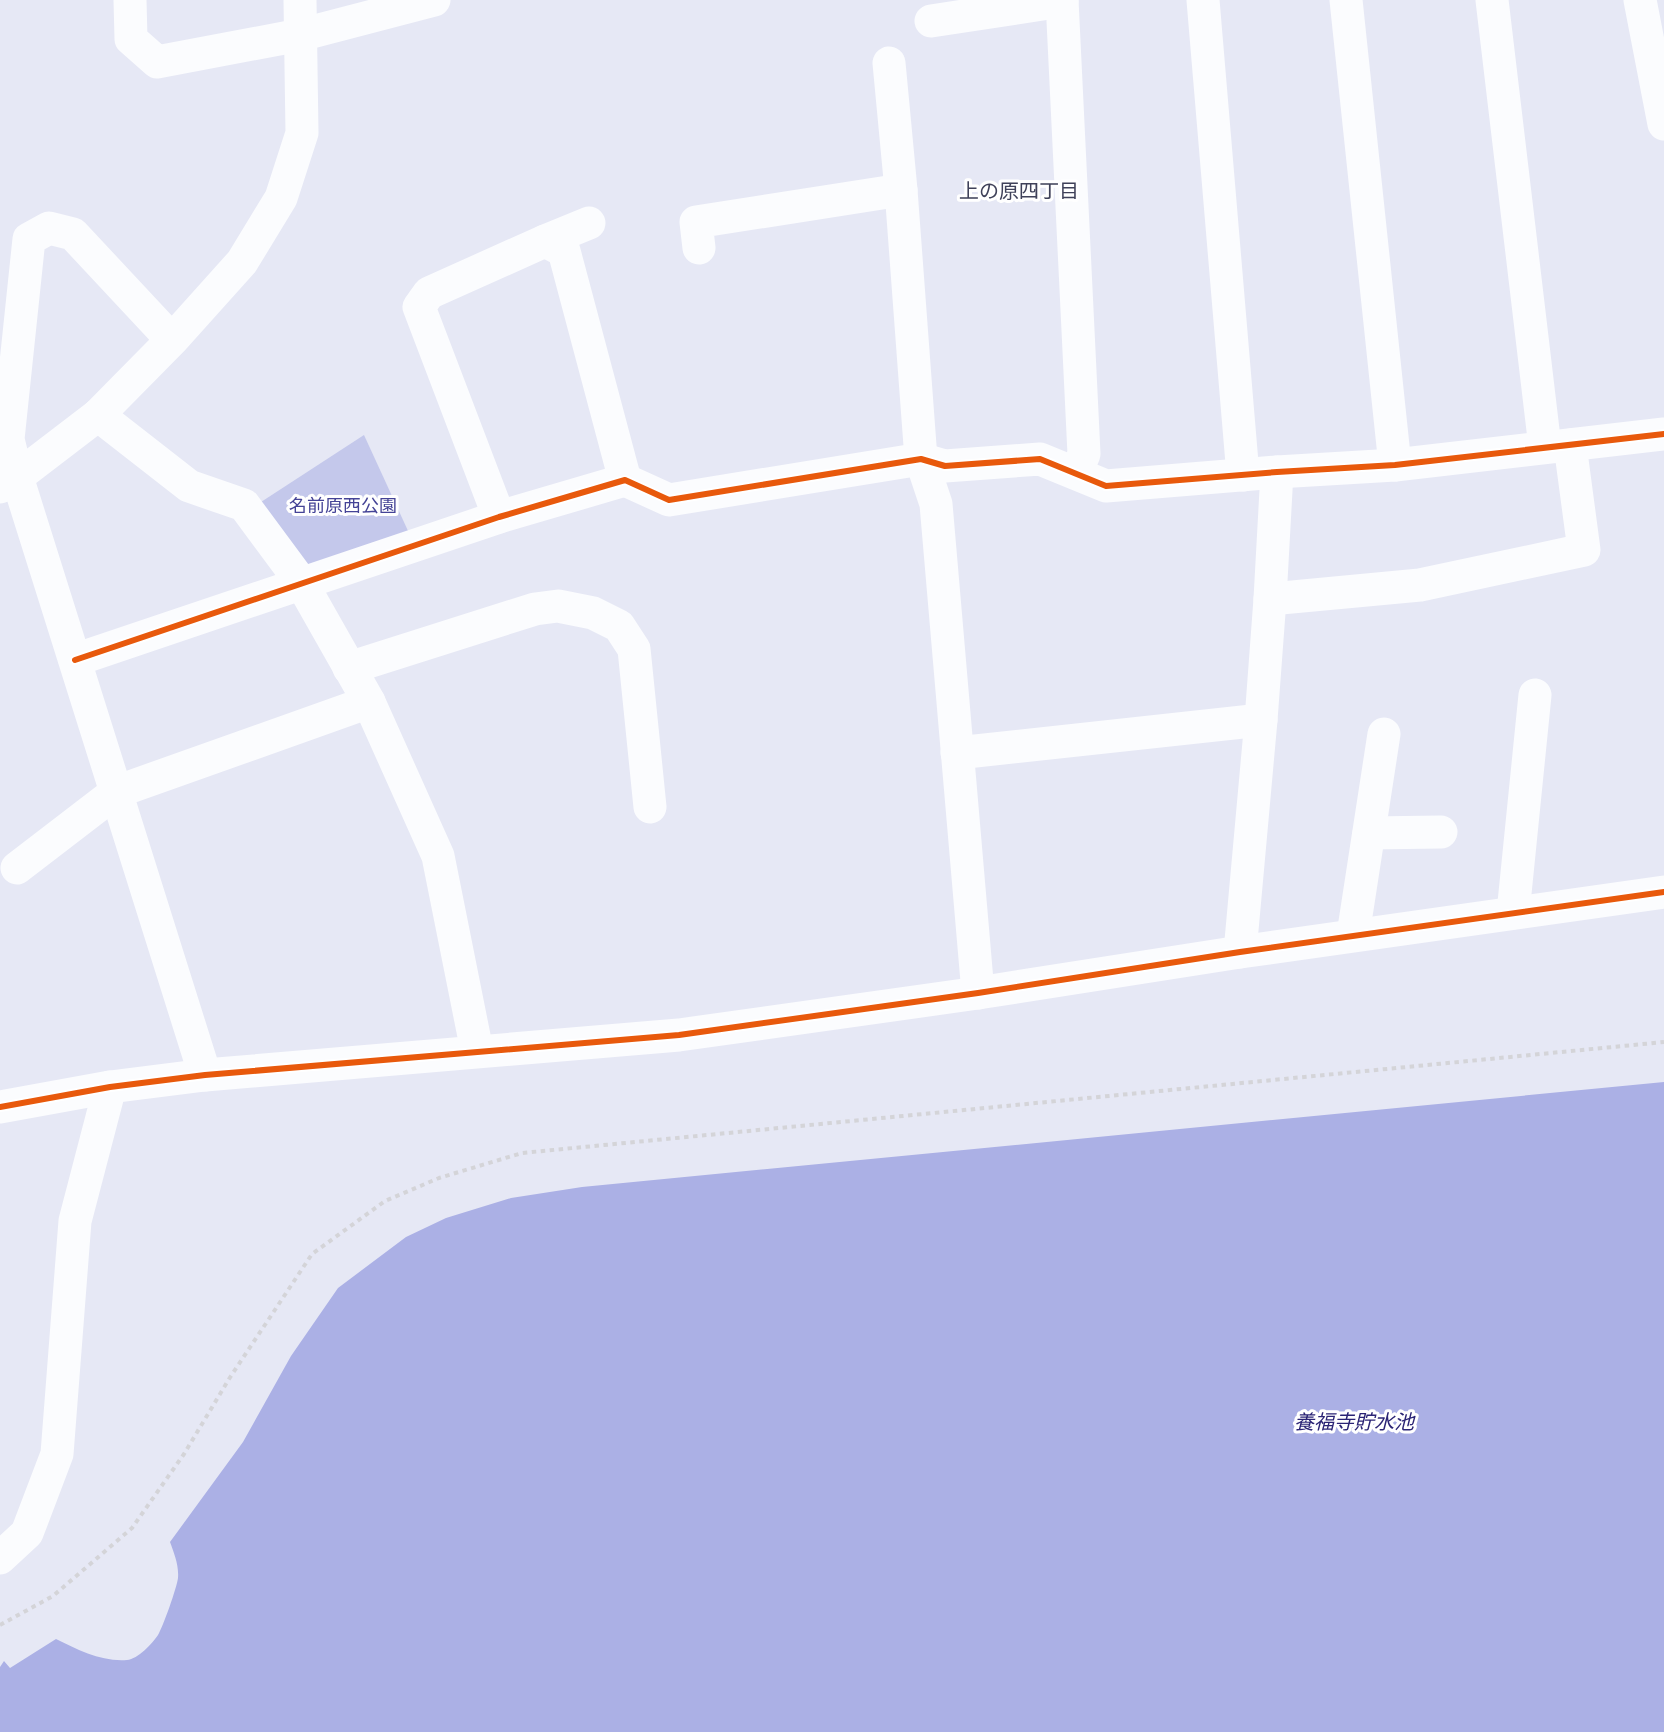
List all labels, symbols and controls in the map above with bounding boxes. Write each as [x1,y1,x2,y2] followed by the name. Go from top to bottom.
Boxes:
[959,180,1079,202] district label: 上の原四丁目
[289,496,397,516] park label: 名前原西公園
[1294,1411,1416,1433] water label: 養福寺貯水池

